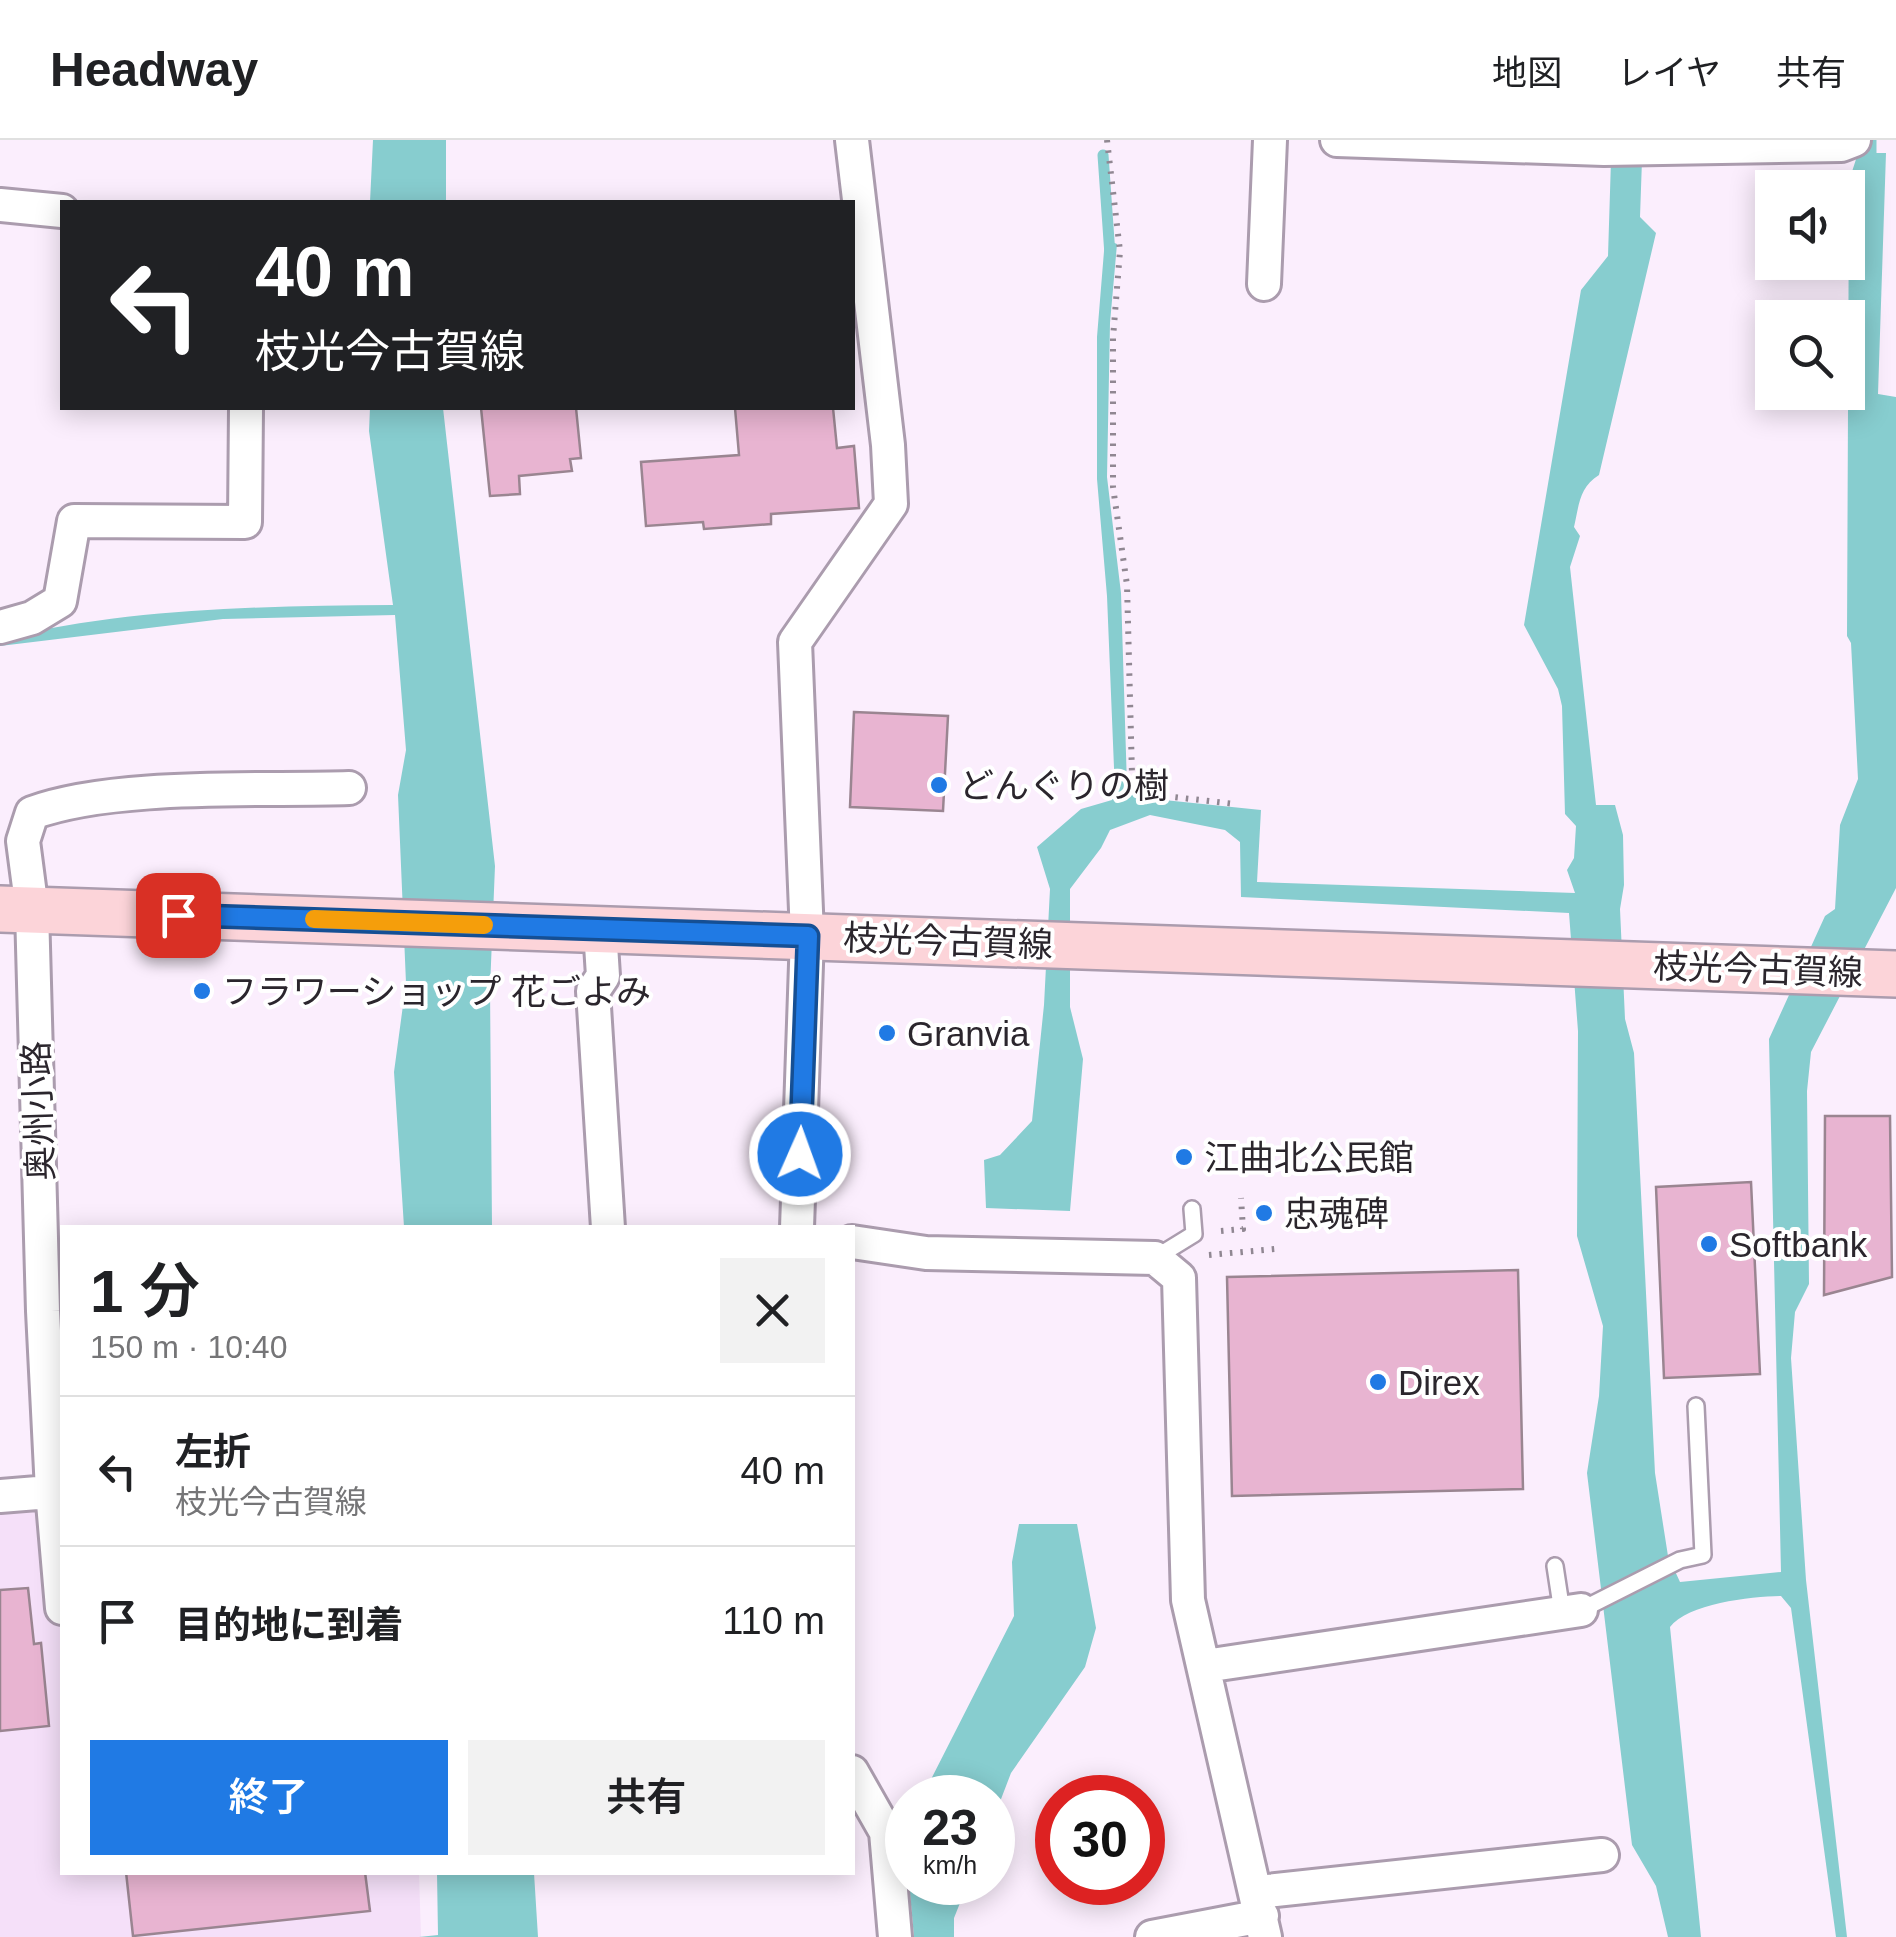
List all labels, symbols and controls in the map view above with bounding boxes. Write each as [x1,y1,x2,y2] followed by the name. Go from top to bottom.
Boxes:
[50,43,258,96] text: Headway
[1492,53,1562,92] text: 地図
[1617,53,1721,92] text: レイヤ
[1776,53,1846,92] text: 共有
[1755,170,1865,410] map controls
[1755,170,1865,280] button: sound
[255,233,415,311] text: 40 m
[90,240,220,370] icon: left
[1755,300,1865,410] button: search
[255,326,525,377] text: 枝光今古賀線
[959,766,1169,805] place label: どんぐりの樹
[928,774,950,796] marker: どんぐりの樹
[136,873,221,958] pin
[151,888,206,943] icon: arrive
[842,918,1054,964] street label: 枝光今古賀線
[1652,946,1864,992] street label: 枝光今古賀線
[222,972,651,1011] place label: フラワーショップ 花ごよみ
[191,980,213,1002] marker: フラワーショップ 花ごよみ
[907,1014,1030,1053] place label: Granvia
[876,1022,898,1044] marker: Granvia
[16,1040,60,1182] street label: 奥州小路
[748,1102,852,1206] position arrow
[1204,1138,1414,1177] place label: 江曲北公民館
[1173,1146,1195,1168] marker: 江曲北公民館
[1284,1194,1389,1233] place label: 忠魂碑
[1253,1202,1275,1224] marker: 忠魂碑
[1729,1225,1868,1264] place label: Softbank
[1698,1233,1720,1255] marker: Softbank
[90,1258,200,1325] text: 1 分
[720,1258,825,1363] button: close
[90,1329,287,1365] text: 150 m · 10:40
[1398,1363,1480,1402] place label: Direx
[1367,1371,1389,1393] marker: Direx
[175,1431,251,1473] text: 左折
[90,1444,145,1499] icon: left
[741,1450,825,1492] text: 40 m
[175,1484,367,1520] text: 枝光今古賀線
[90,1594,145,1649] icon: arrive
[722,1600,825,1642] text: 110 m
[175,1604,403,1646] text: 目的地に到着
[90,1740,448,1855] button: 終了
[468,1740,825,1855] button: 共有
[1035,1775,1165,1905] speed limit sign: 30
[922,1800,978,1856] text: 23
[923,1851,977,1879] text: km/h

